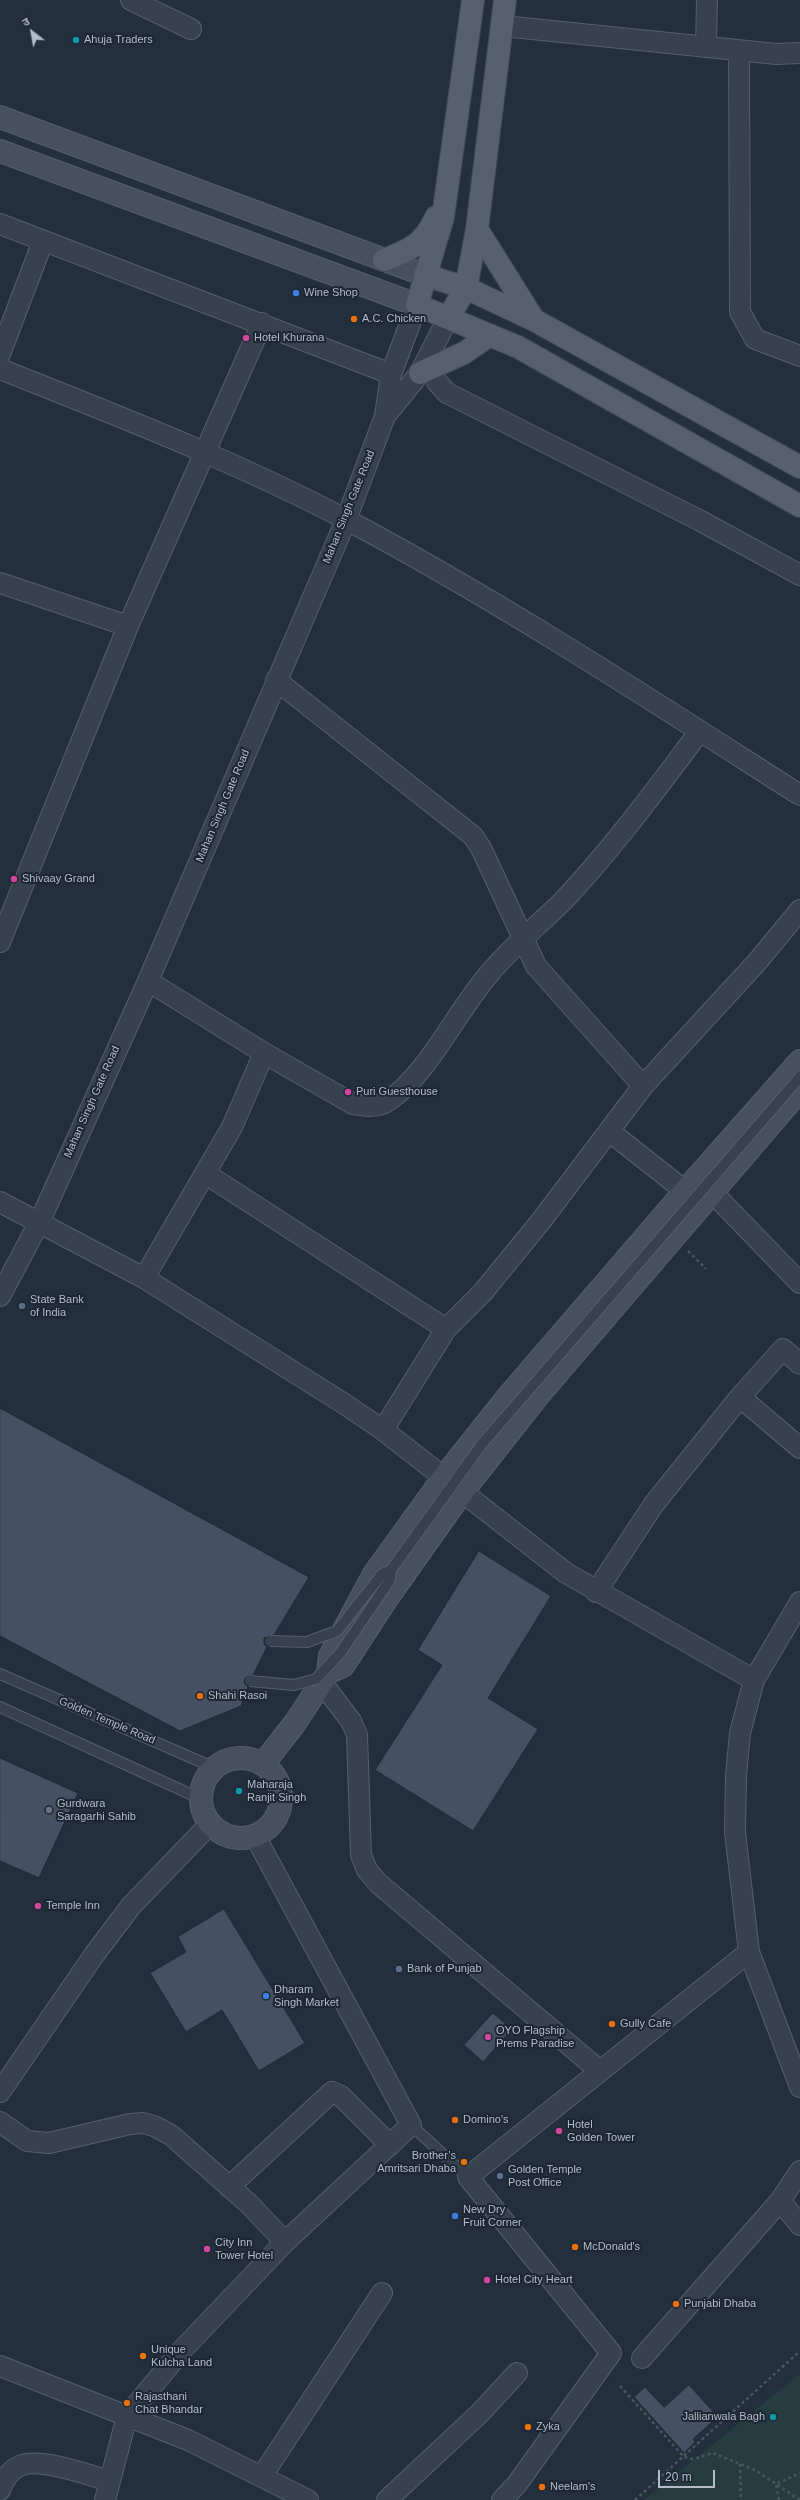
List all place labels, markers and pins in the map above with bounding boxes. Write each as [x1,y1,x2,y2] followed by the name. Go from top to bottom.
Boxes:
[84,33,153,47] place label: Ahuja Traders
[71,35,81,45] marker: Ahuja Traders
[304,286,358,300] place label: Wine Shop
[291,288,301,298] marker: Wine Shop
[362,312,426,326] place label: A.C. Chicken
[349,314,359,324] marker: A.C. Chicken
[254,331,324,345] place label: Hotel Khurana
[241,333,251,343] marker: Hotel Khurana
[22,872,95,886] place label: Shivaay Grand
[9,874,19,884] marker: Shivaay Grand
[356,1085,438,1099] place label: Puri Guesthouse
[343,1087,353,1097] marker: Puri Guesthouse
[30,1293,84,1319] place label: State Bank of India
[17,1301,27,1311] marker: State Bank of India
[208,1689,267,1703] place label: Shahi Rasoi
[195,1691,205,1701] marker: Shahi Rasoi
[247,1778,306,1804] place label: Maharaja Ranjit Singh
[234,1786,244,1796] marker: Maharaja Ranjit Singh
[57,1797,136,1823] place label: Gurdwara Saragarhi Sahib
[44,1805,54,1815] marker: Gurdwara Saragarhi Sahib
[46,1899,100,1913] place label: Temple Inn
[33,1901,43,1911] marker: Temple Inn
[407,1962,482,1976] place label: Bank of Punjab
[394,1964,404,1974] marker: Bank of Punjab
[274,1983,339,2009] place label: Dharam Singh Market
[261,1991,271,2001] marker: Dharam Singh Market
[620,2017,671,2031] place label: Gully Cafe
[607,2019,617,2029] marker: Gully Cafe
[496,2024,574,2050] place label: OYO Flagship Prems Paradise
[483,2032,493,2042] marker: OYO Flagship Prems Paradise
[463,2113,509,2127] place label: Domino's
[450,2115,460,2125] marker: Domino's
[567,2118,635,2144] place label: Hotel Golden Tower
[554,2126,564,2136] marker: Hotel Golden Tower
[377,2149,456,2175] place label: Brother’s Amritsari Dhaba
[459,2157,469,2167] marker: Brother’s Amritsari Dhaba
[508,2163,582,2189] place label: Golden Temple Post Office
[495,2171,505,2181] marker: Golden Temple Post Office
[463,2203,522,2229] place label: New Dry Fruit Corner
[450,2211,460,2221] marker: New Dry Fruit Corner
[215,2236,273,2262] place label: City Inn Tower Hotel
[583,2240,640,2254] place label: McDonald's
[570,2242,580,2252] marker: McDonald's
[202,2244,212,2254] marker: City Inn Tower Hotel
[495,2273,573,2287] place label: Hotel City Heart
[482,2275,492,2285] marker: Hotel City Heart
[684,2297,756,2311] place label: Punjabi Dhaba
[671,2299,681,2309] marker: Punjabi Dhaba
[151,2343,212,2369] place label: Unique Kulcha Land
[138,2351,148,2361] marker: Unique Kulcha Land
[135,2390,203,2416] place label: Rajasthani Chat Bhandar
[122,2398,132,2408] marker: Rajasthani Chat Bhandar
[682,2410,765,2424] place label: Jallianwala Bagh
[768,2412,778,2422] marker: Jallianwala Bagh
[536,2420,560,2434] place label: Zyka
[523,2422,533,2432] marker: Zyka
[550,2480,596,2494] place label: Neelam's
[537,2482,547,2492] marker: Neelam's

